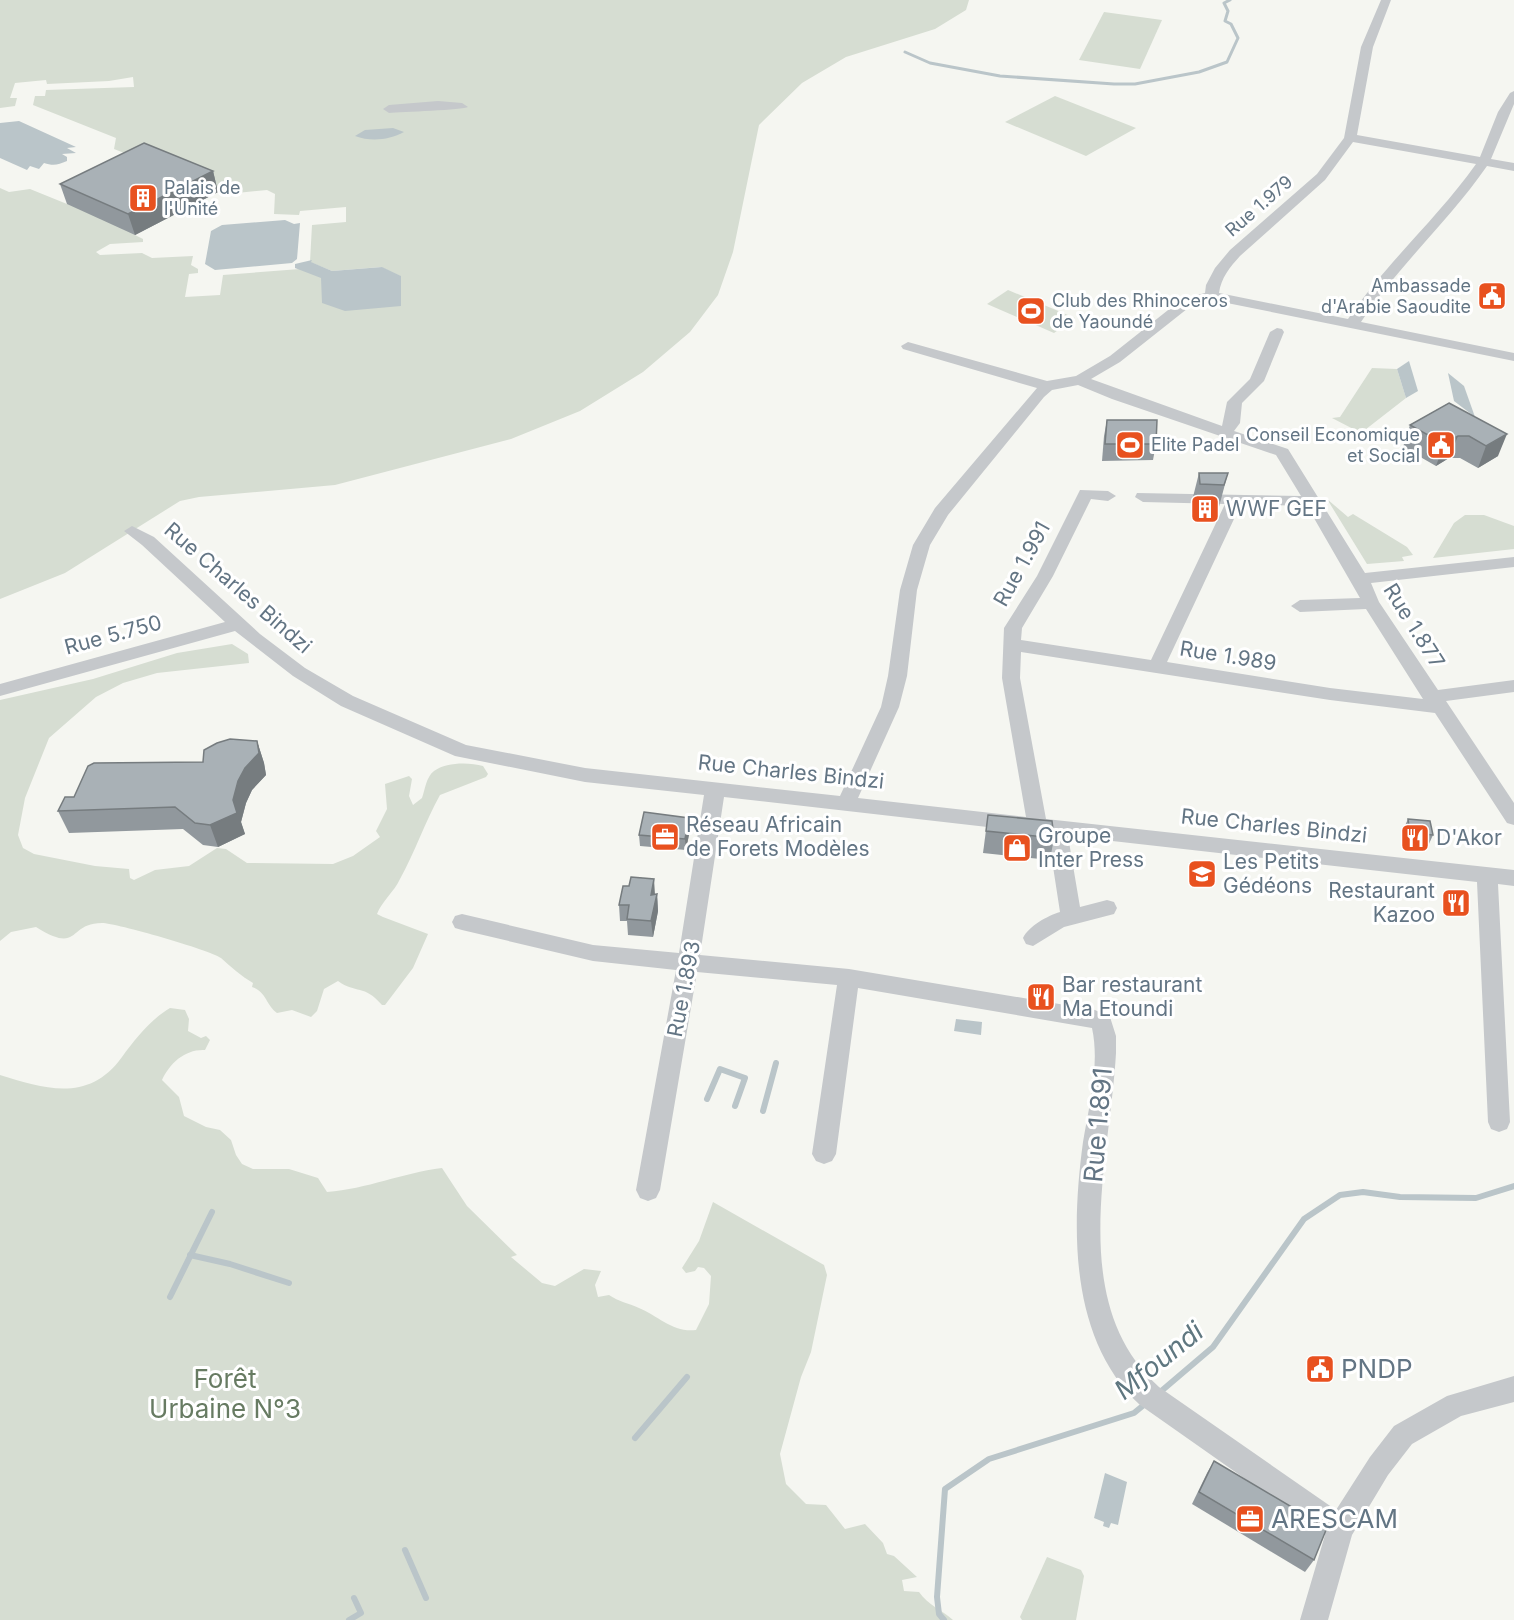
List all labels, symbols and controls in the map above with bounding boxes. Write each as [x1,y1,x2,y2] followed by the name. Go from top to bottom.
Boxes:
[1221,171,1297,240] street label: Rue 1.979
[164,177,241,219] place label: Palais de l'Unité
[127,182,159,214] building icon: Palais de l'Unité
[1321,275,1471,317] place label: Ambassade d'Arabie Saoudite
[1476,280,1508,312] public building icon: Ambassade d'Arabie Saoudite
[1052,290,1228,332] place label: Club des Rhinoceros de Yaoundé
[1015,295,1047,327] sports icon: Club des Rhinoceros de Yaoundé
[1246,424,1420,466] place label: Conseil Economique et Social
[1114,429,1146,461] sports icon: Elite Padel
[1425,429,1457,461] public building icon: Conseil Economique et Social
[1151,434,1239,455] place label: Elite Padel
[1189,493,1221,525] building icon: WWF GEF
[1226,496,1327,521] place label: WWF GEF
[160,517,317,658] street label: Rue Charles Bindzi
[988,517,1055,611] street label: Rue 1.991
[1379,579,1450,673] street label: Rue 1.877
[61,610,164,659] street label: Rue 5.750
[1178,636,1278,675] street label: Rue 1.989
[697,749,885,794] street label: Rue Charles Bindzi
[1180,803,1368,848] street label: Rue Charles Bindzi
[686,812,870,861] place label: Réseau Africain de Forets Modèles
[649,821,681,853] office icon: Réseau Africain de Forets Modèles
[1399,822,1431,854] restaurant icon: D'Akor
[1038,823,1144,872] place label: Groupe Inter Press
[1436,825,1502,850] place label: D'Akor
[1001,832,1033,864] shop icon: Groupe Inter Press
[1223,849,1319,898] place label: Les Petits Gédéons
[1186,858,1218,890] school or university icon: Les Petits Gédéons
[1328,878,1435,927] place label: Restaurant Kazoo
[1440,887,1472,919] restaurant icon: Restaurant Kazoo
[662,939,705,1039] street label: Rue 1.893
[1062,972,1203,1021] place label: Bar restaurant Ma Etoundi
[1025,981,1057,1013] restaurant icon: Bar restaurant Ma Etoundi
[1077,1066,1118,1184] street label: Rue 1.891
[1108,1314,1210,1406] water label: Mfoundi
[1304,1353,1336,1385] public building icon: PNDP
[1341,1353,1413,1384] place label: PNDP
[149,1363,301,1424] park label: Forêt Urbaine N°3
[1234,1503,1266,1535] office icon: ARESCAM
[1271,1503,1398,1534] place label: ARESCAM

